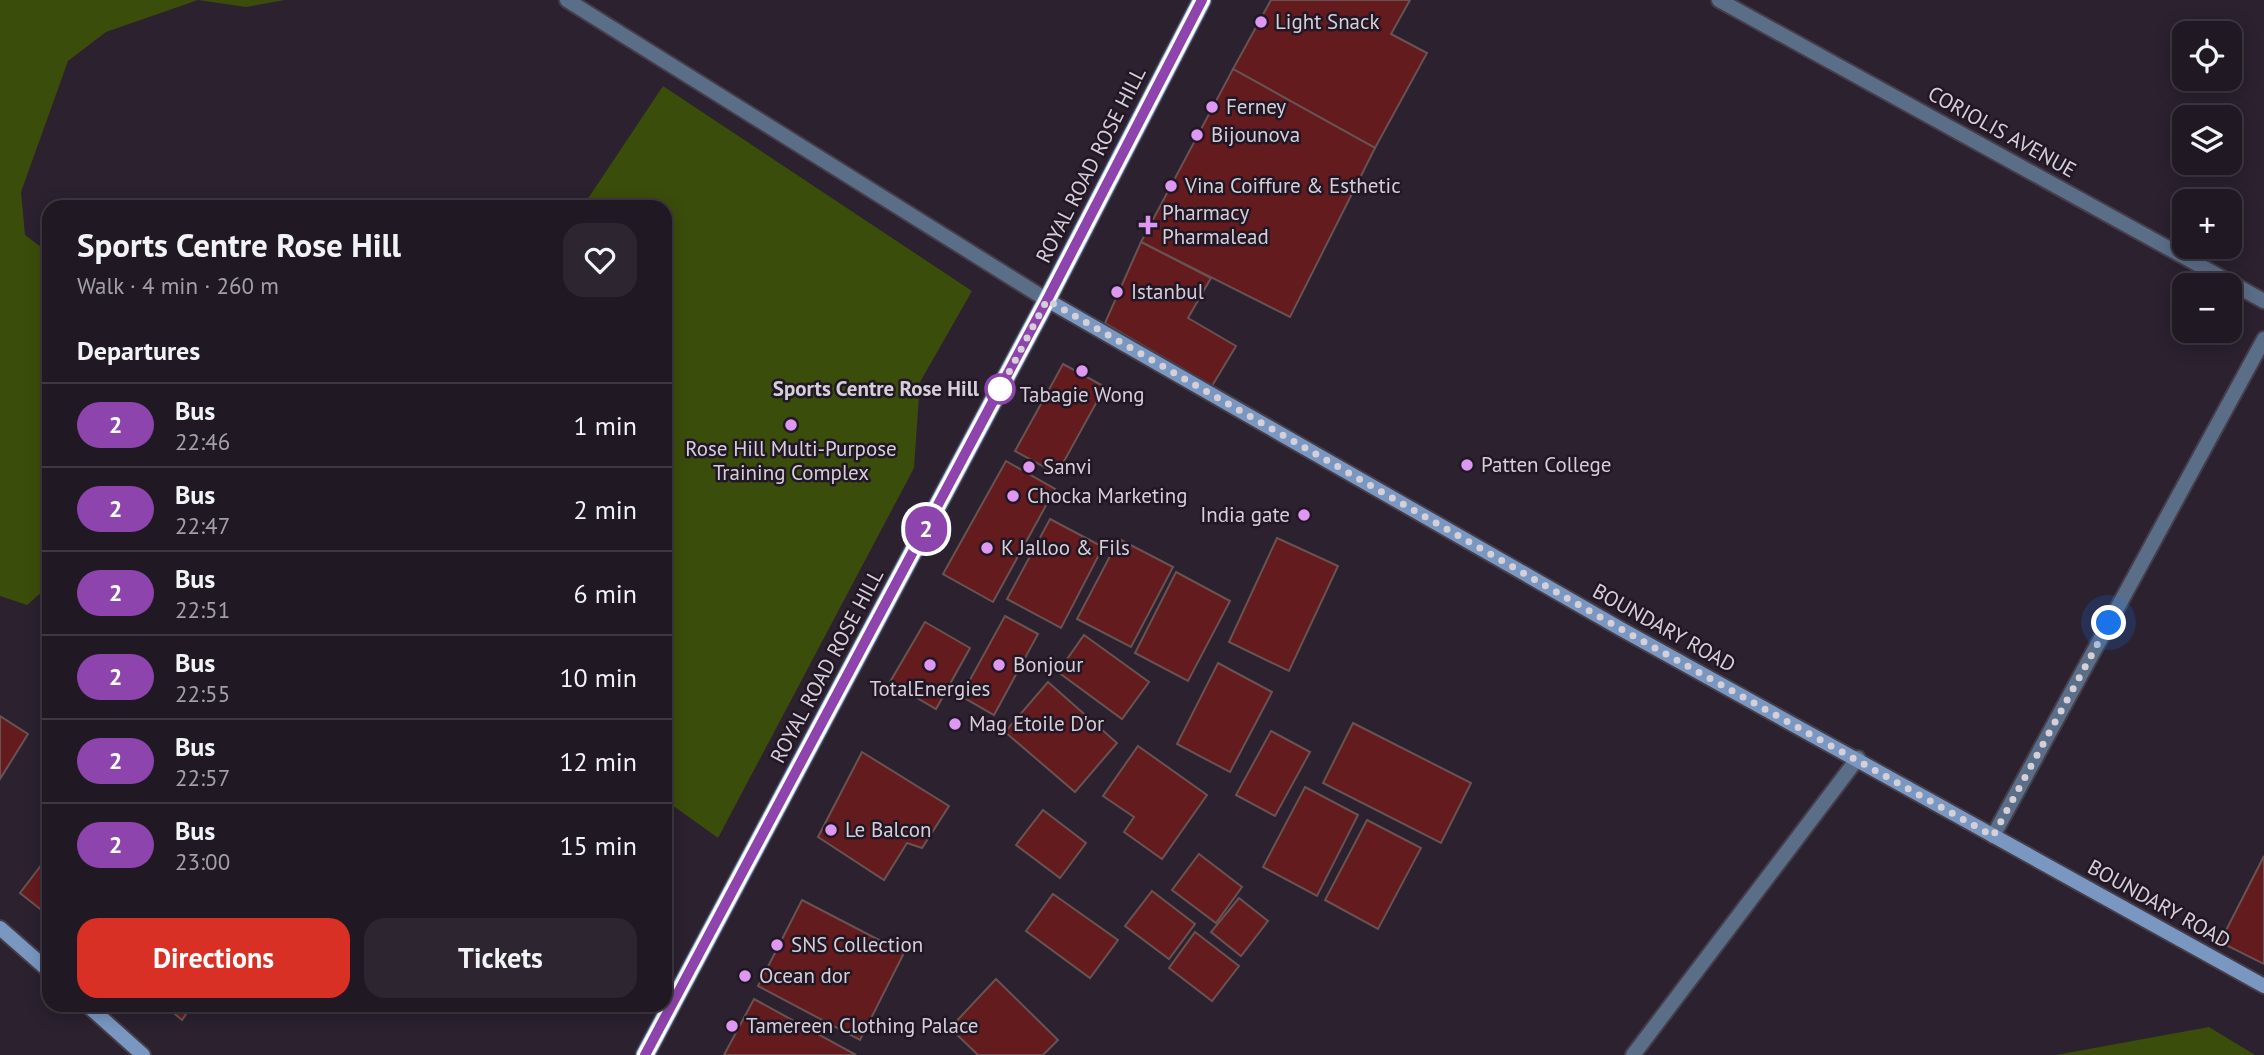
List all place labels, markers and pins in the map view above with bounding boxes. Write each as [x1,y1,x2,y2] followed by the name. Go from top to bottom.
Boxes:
[1275,8,1380,35] place label: Light Snack
[1253,14,1269,30] marker: Light Snack
[1226,93,1286,120] place label: Ferney
[1204,99,1220,115] marker: Ferney
[1211,121,1300,148] place label: Bijounova
[1189,127,1205,143] marker: Bijounova
[1184,172,1401,199] place label: Vina Coiffure & Esthetic
[1163,178,1179,194] marker: Vina Coiffure & Esthetic
[1162,199,1269,250] place label: Pharmacy Pharmalead
[1140,217,1156,233] marker: Pharmacy Pharmalead
[1131,278,1204,305] place label: Istanbul
[1109,284,1125,300] marker: Istanbul
[1074,363,1090,379] marker: Tabagie Wong
[985,374,1015,404] marker: Sports Centre Rose Hill
[773,375,980,402] place label: Sports Centre Rose Hill
[1020,381,1144,408] place label: Tabagie Wong
[783,417,799,433] marker: Rose Hill Multi-Purpose Training Complex
[685,435,897,486] place label: Rose Hill Multi-Purpose Training Complex
[1481,451,1611,478] place label: Patten College
[1043,453,1092,480] place label: Sanvi
[1459,457,1475,473] marker: Patten College
[1021,459,1037,475] marker: Sanvi
[1027,482,1187,509] place label: Chocka Marketing
[1005,488,1021,504] marker: Chocka Marketing
[1200,501,1290,528] place label: India gate
[1296,507,1312,523] marker: India gate
[1001,534,1130,561] place label: K Jalloo & Fils
[979,540,995,556] marker: K Jalloo & Fils
[1013,651,1083,678] place label: Bonjour
[922,657,938,673] marker: TotalEnergies
[991,657,1007,673] marker: Bonjour
[870,675,990,702] place label: TotalEnergies
[969,710,1104,737] place label: Mag Etoile D'or
[947,716,963,732] marker: Mag Etoile D'or
[845,816,931,843] place label: Le Balcon
[823,822,839,838] marker: Le Balcon
[791,931,923,958] place label: SNS Collection
[769,937,785,953] marker: SNS Collection
[759,962,850,989] place label: Ocean dor
[737,968,753,984] marker: Ocean dor
[746,1012,979,1039] place label: Tamereen Clothing Palace
[724,1018,740,1034] marker: Tamereen Clothing Palace

